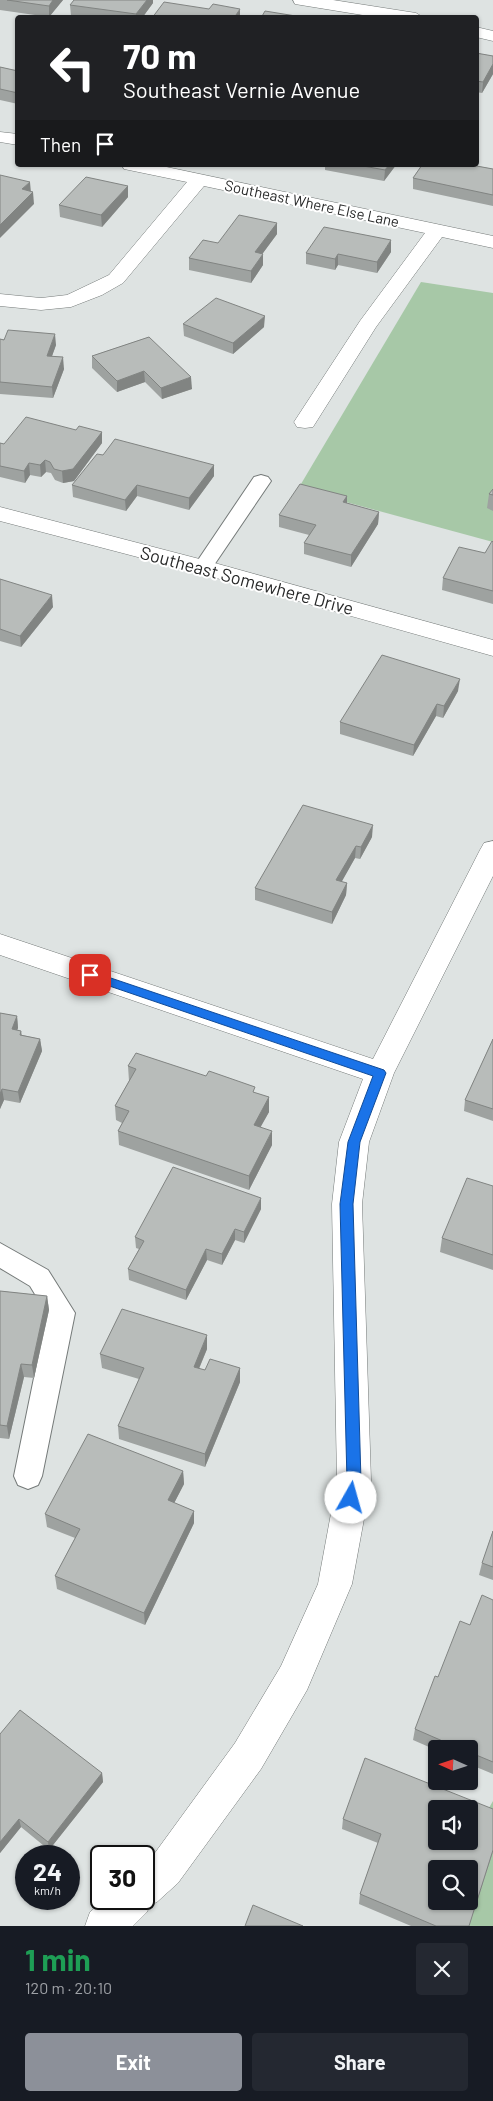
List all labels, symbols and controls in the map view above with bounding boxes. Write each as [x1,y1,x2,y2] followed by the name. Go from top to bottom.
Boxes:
[123,34,197,76] text: 70 m
[40,35,105,100] icon: left
[123,76,360,102] text: Southeast Vernie Avenue
[91,130,119,158] icon: arrive
[40,133,81,156] text: Then
[223,176,401,230] street label: Southeast Where Else Lane
[138,541,356,619] street label: Southeast Somewhere Drive
[69,954,111,996] pin
[76,961,104,989] icon: arrive
[324,1471,376,1523] position arrow
[428,1740,478,1790] north arrow
[428,1740,478,1910] map controls
[428,1800,478,1850] button: sound
[90,1845,155,1910] speed limit sign: 30
[33,1856,62,1886] text: 24
[428,1860,478,1910] button: search
[34,1883,61,1897] text: km/h
[25,1941,91,1977] text: 1 min
[416,1943,468,1995] button: close
[25,1978,112,1997] text: 120 m · 20:10
[25,2033,242,2091] button: Exit
[252,2033,468,2091] button: Share

